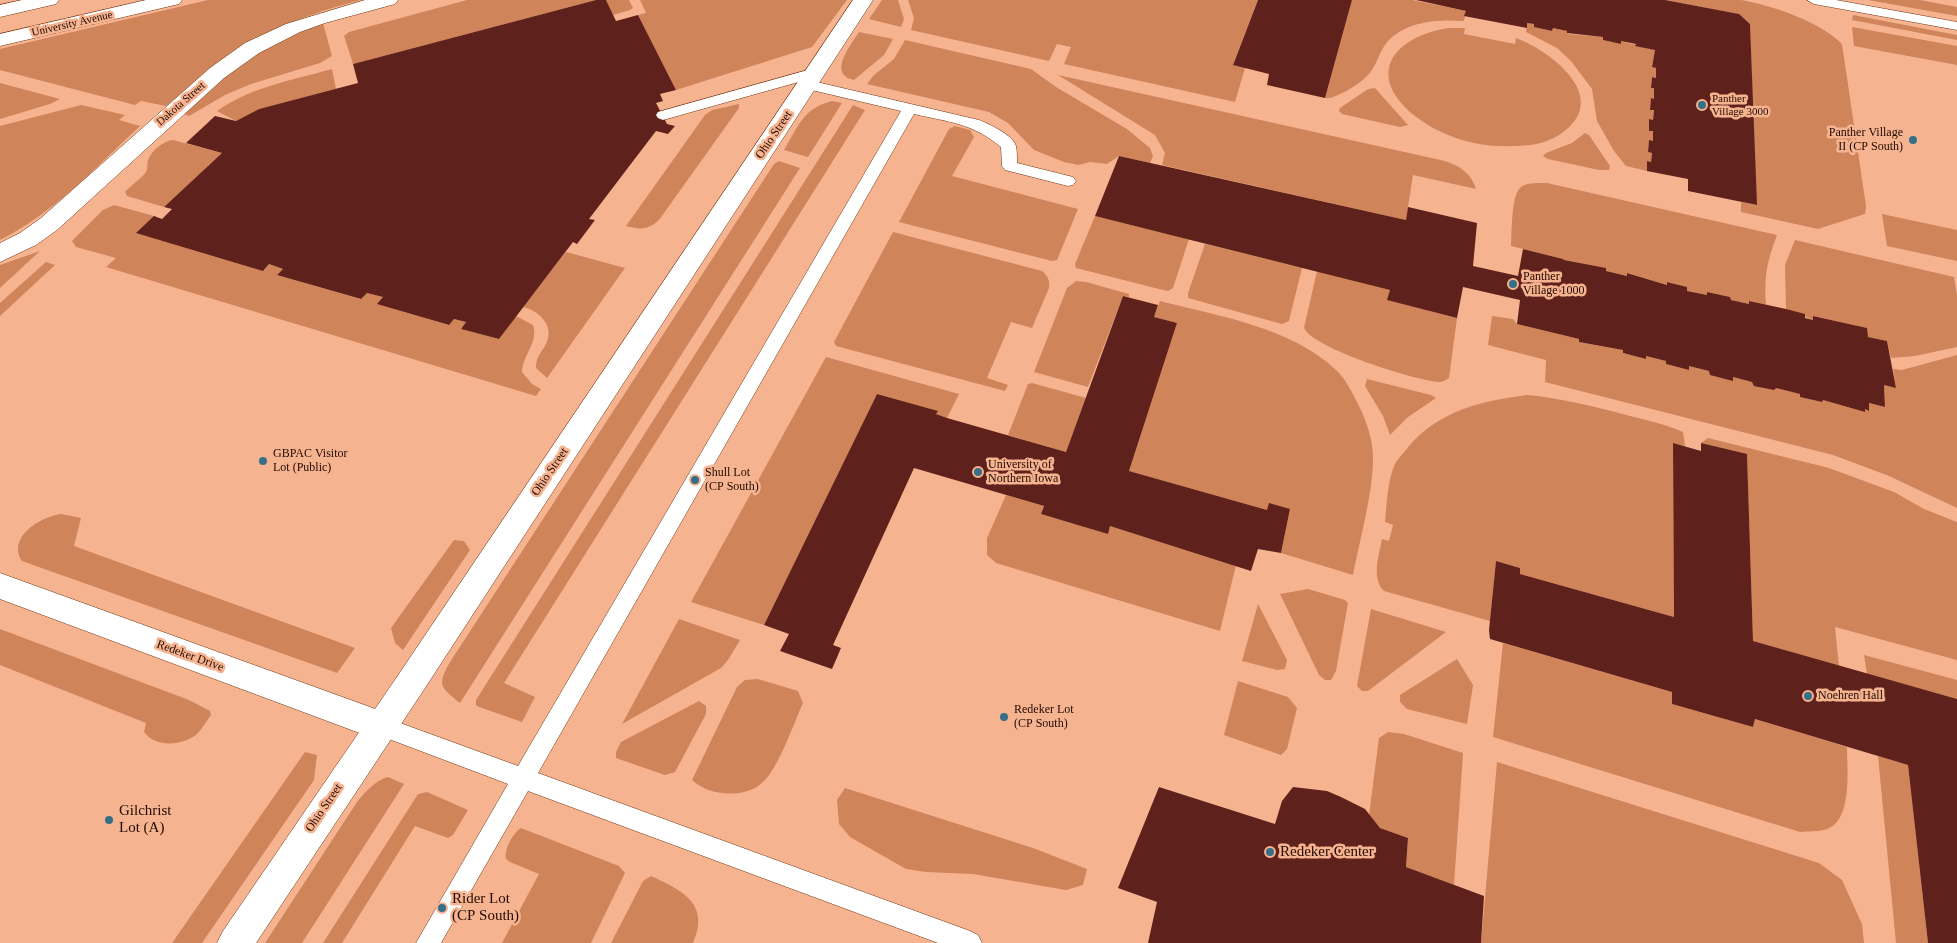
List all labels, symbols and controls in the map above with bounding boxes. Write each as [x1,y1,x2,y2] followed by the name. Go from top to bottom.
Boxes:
[30,8,114,40] street label: University Avenue
[154,79,208,129] street label: Dakota Street
[1712,92,1768,118] place label: Panther Village 3000
[1696,99,1708,111] marker: Panther Village 3000
[753,108,795,162] street label: Ohio Street
[1829,126,1903,154] place label: Panther Village II (CP South)
[1907,134,1919,146] marker: Panther Village II (CP South)
[1523,270,1585,298] place label: Panther Village 1000
[1507,278,1519,290] marker: Panther Village 1000
[529,445,571,499] street label: Ohio Street
[273,447,348,475] place label: GBPAC Visitor Lot (Public)
[257,455,269,467] marker: GBPAC Visitor Lot (Public)
[988,458,1058,486] place label: University of Northern Iowa
[705,466,759,494] place label: Shull Lot (CP South)
[972,466,984,478] marker: University of Northern Iowa
[689,474,701,486] marker: Shull Lot (CP South)
[155,637,225,675] street label: Redeker Drive
[1818,689,1883,703] place label: Noehren Hall
[1802,690,1814,702] marker: Noehren Hall
[1014,703,1074,731] place label: Redeker Lot (CP South)
[998,711,1010,723] marker: Redeker Lot (CP South)
[303,781,345,835] street label: Ohio Street
[119,802,171,837] place label: Gilchrist Lot (A)
[103,814,115,826] marker: Gilchrist Lot (A)
[1280,843,1374,861] place label: Redeker Center
[1264,846,1276,858] marker: Redeker Center
[452,890,519,925] place label: Rider Lot (CP South)
[436,902,448,914] marker: Rider Lot (CP South)

